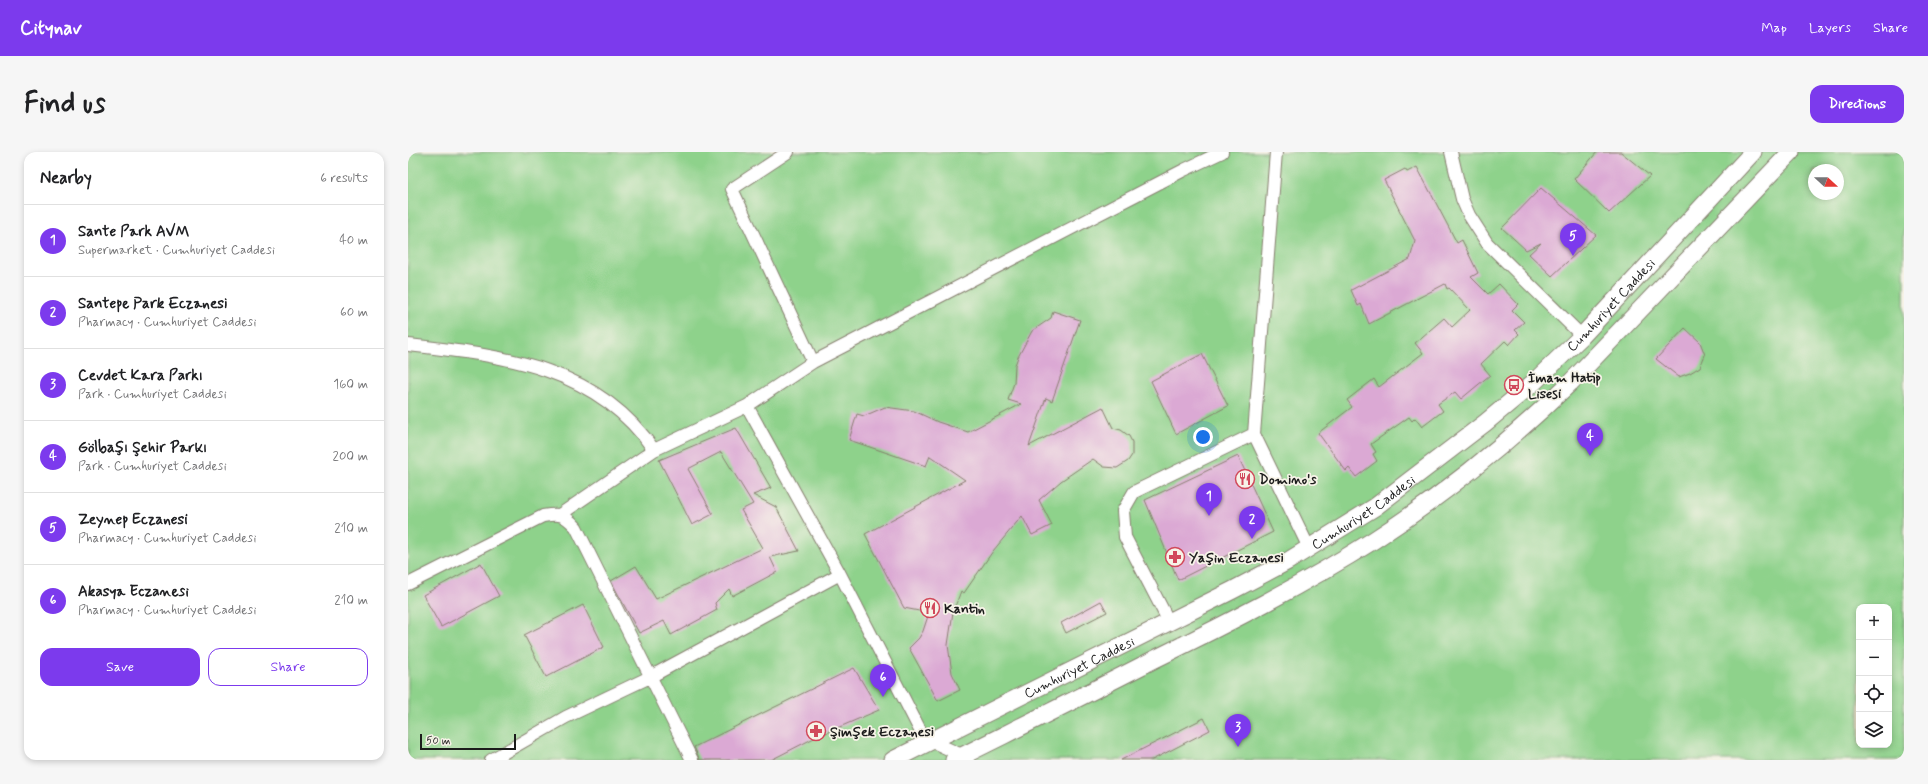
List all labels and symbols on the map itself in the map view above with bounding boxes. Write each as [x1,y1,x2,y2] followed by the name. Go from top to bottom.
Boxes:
[1808,164,1844,200] north arrow
[1560,223,1586,256] pin: 5
[1563,255,1660,356] street label: Cumhuriyet Caddesi
[1528,369,1601,403] place label: İmam Hatip Lisesi
[1503,374,1525,396] bus stop icon: İmam Hatip Lisesi
[1577,423,1603,456] pin: 4
[1193,427,1213,447] your location
[1234,468,1256,490] restaurant icon: Domino's
[1259,471,1317,489] place label: Domino's
[1308,471,1419,554] street label: Cumhuriyet Caddesi
[1196,483,1222,516] pin: 1
[1239,506,1265,539] pin: 2
[1164,546,1186,568] pharmacy icon: Yaşin Eczanesi
[1189,549,1284,567] place label: Yaşin Eczanesi
[919,597,941,619] restaurant icon: Kantin
[944,600,985,618] place label: Kantin
[1021,633,1138,703] street label: Cumhuriyet Caddesi
[870,664,896,697] pin: 6
[1225,714,1251,747] pin: 3
[805,720,827,742] pharmacy icon: Şimşek Eczanesi
[830,723,934,741] place label: Şimşek Eczanesi
[420,732,516,751] scale bar

